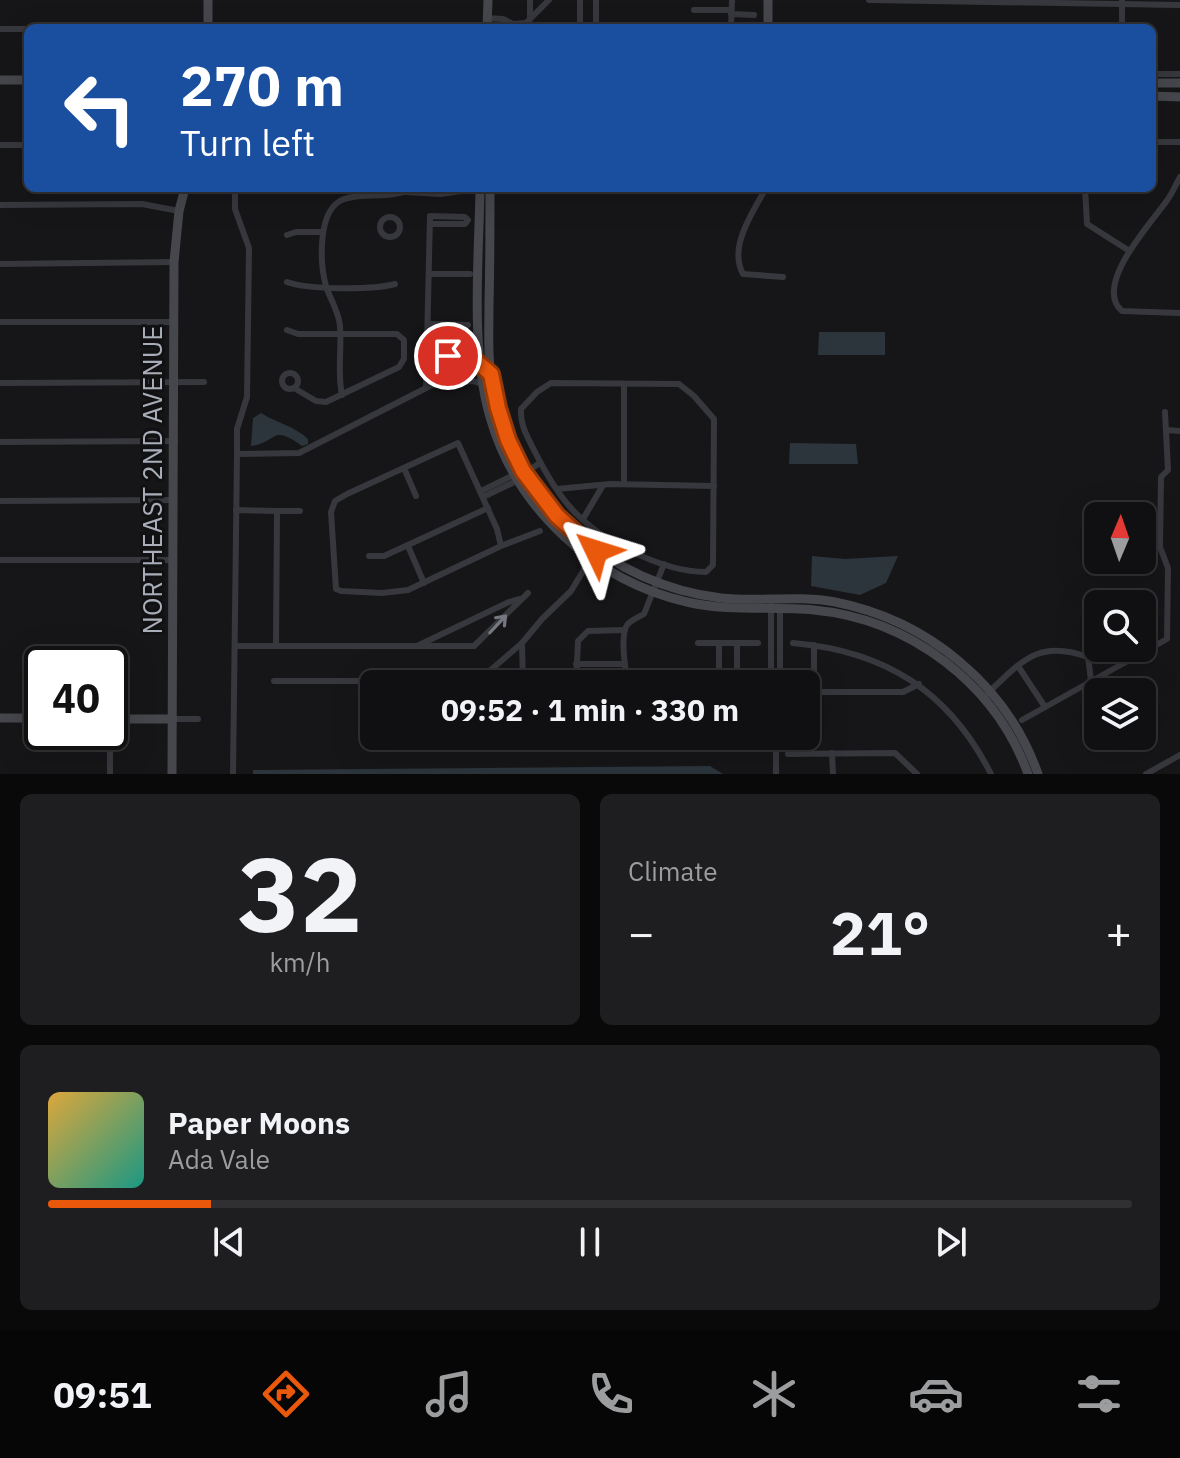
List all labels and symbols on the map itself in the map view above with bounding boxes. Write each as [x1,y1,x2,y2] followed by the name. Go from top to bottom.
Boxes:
[414,322,482,390] pin
[135,326,169,634] street label: NORTHEAST 2ND AVENUE
[1084,502,1156,574] north arrow
[554,509,638,593] position arrow
[488,614,506,634] one-way arrow
[24,646,128,750] speed limit sign: 40

